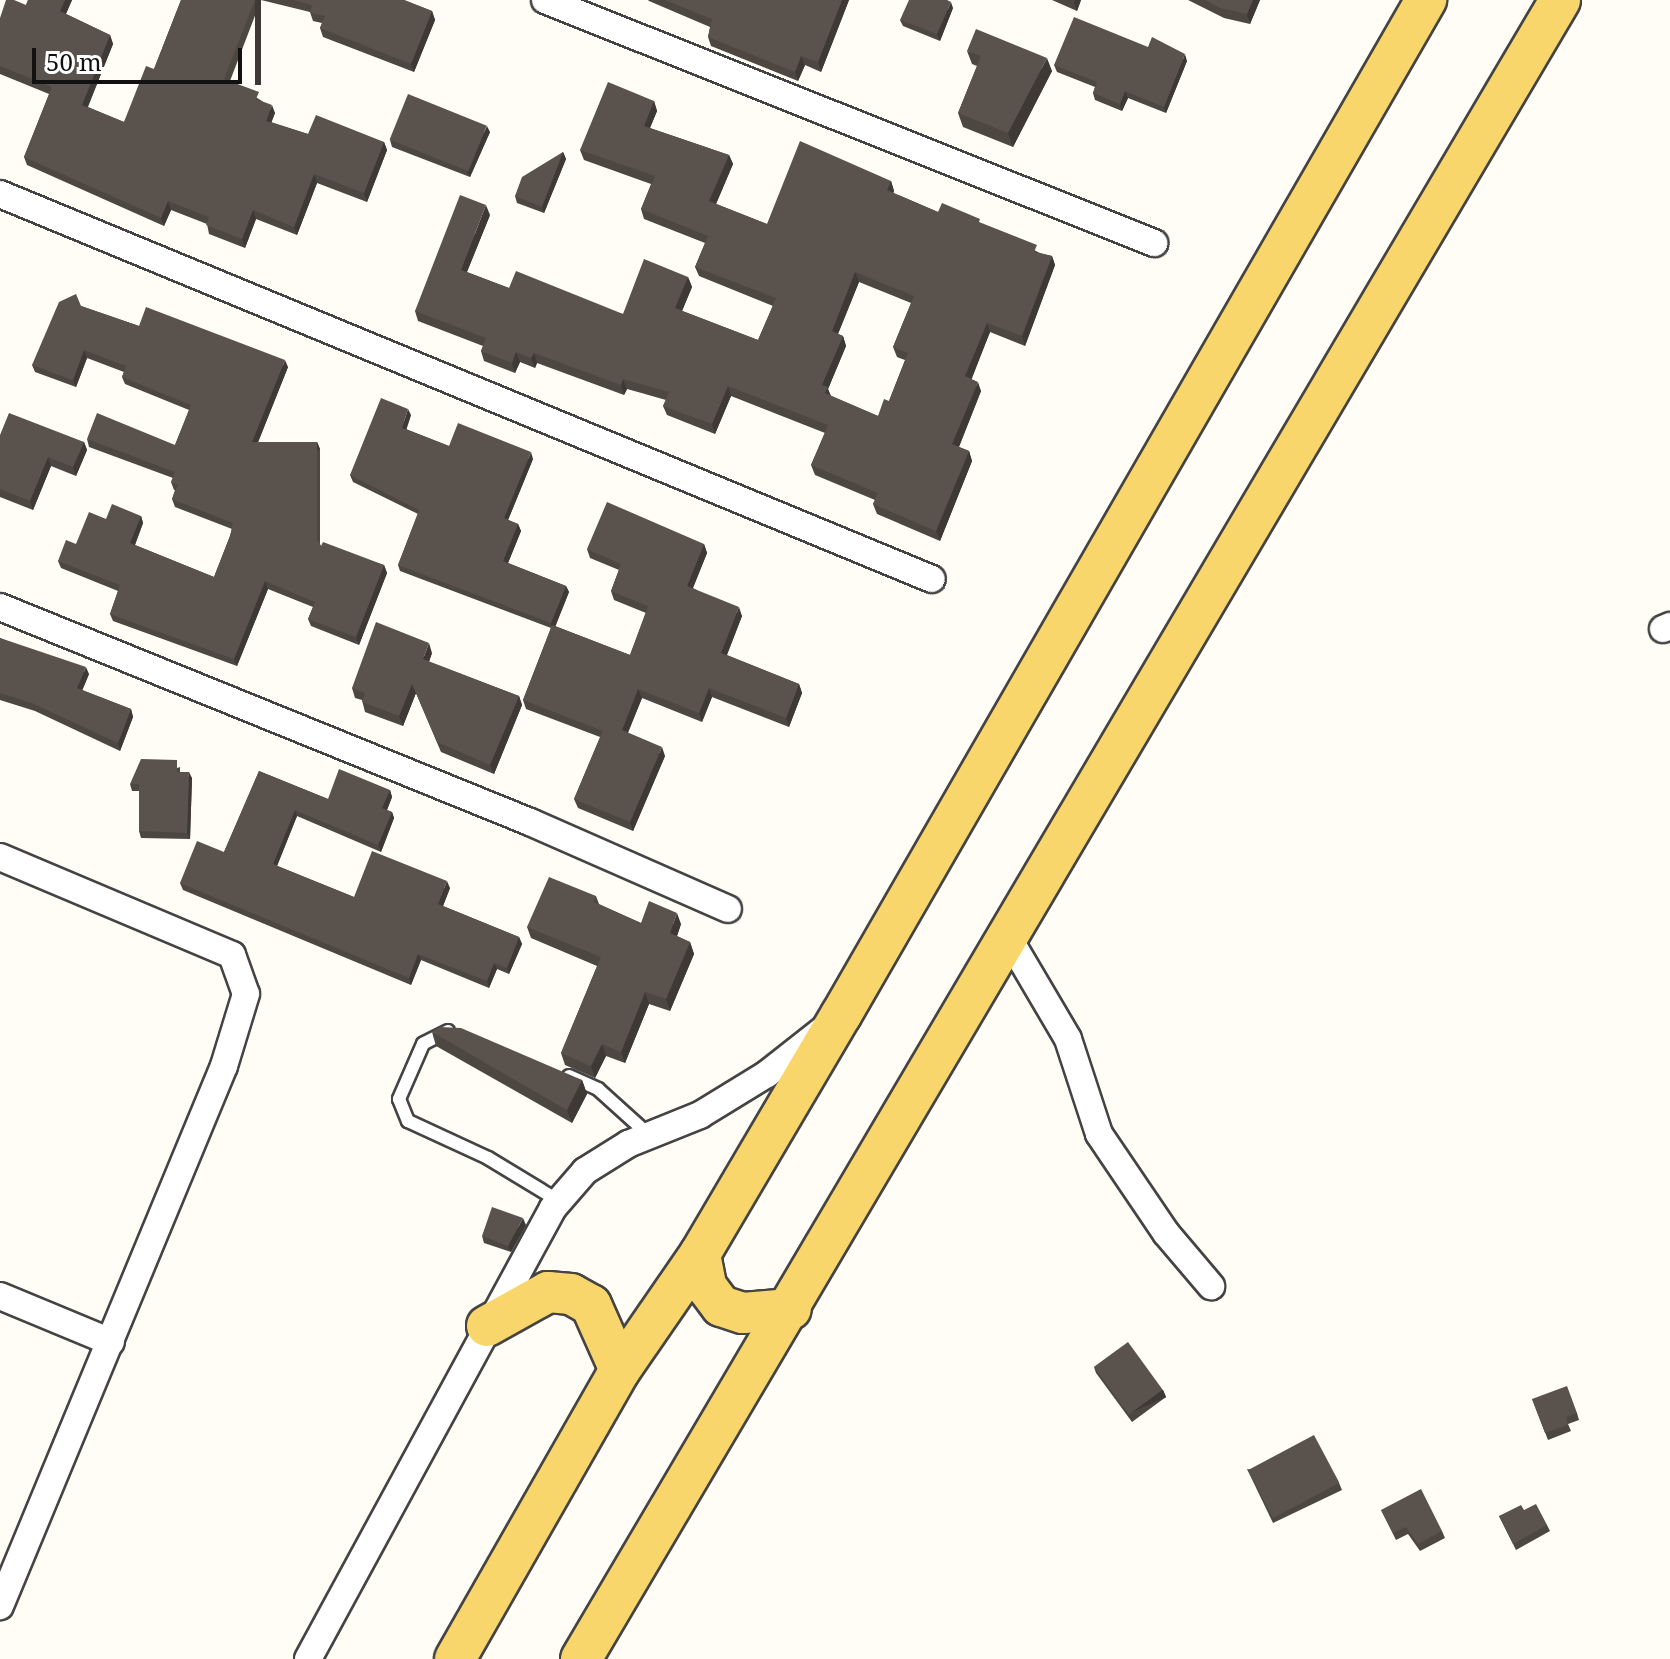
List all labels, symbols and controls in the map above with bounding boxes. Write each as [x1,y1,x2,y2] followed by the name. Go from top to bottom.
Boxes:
[36,32,246,82] scale bar
[46,45,102,78] text: 50 m

